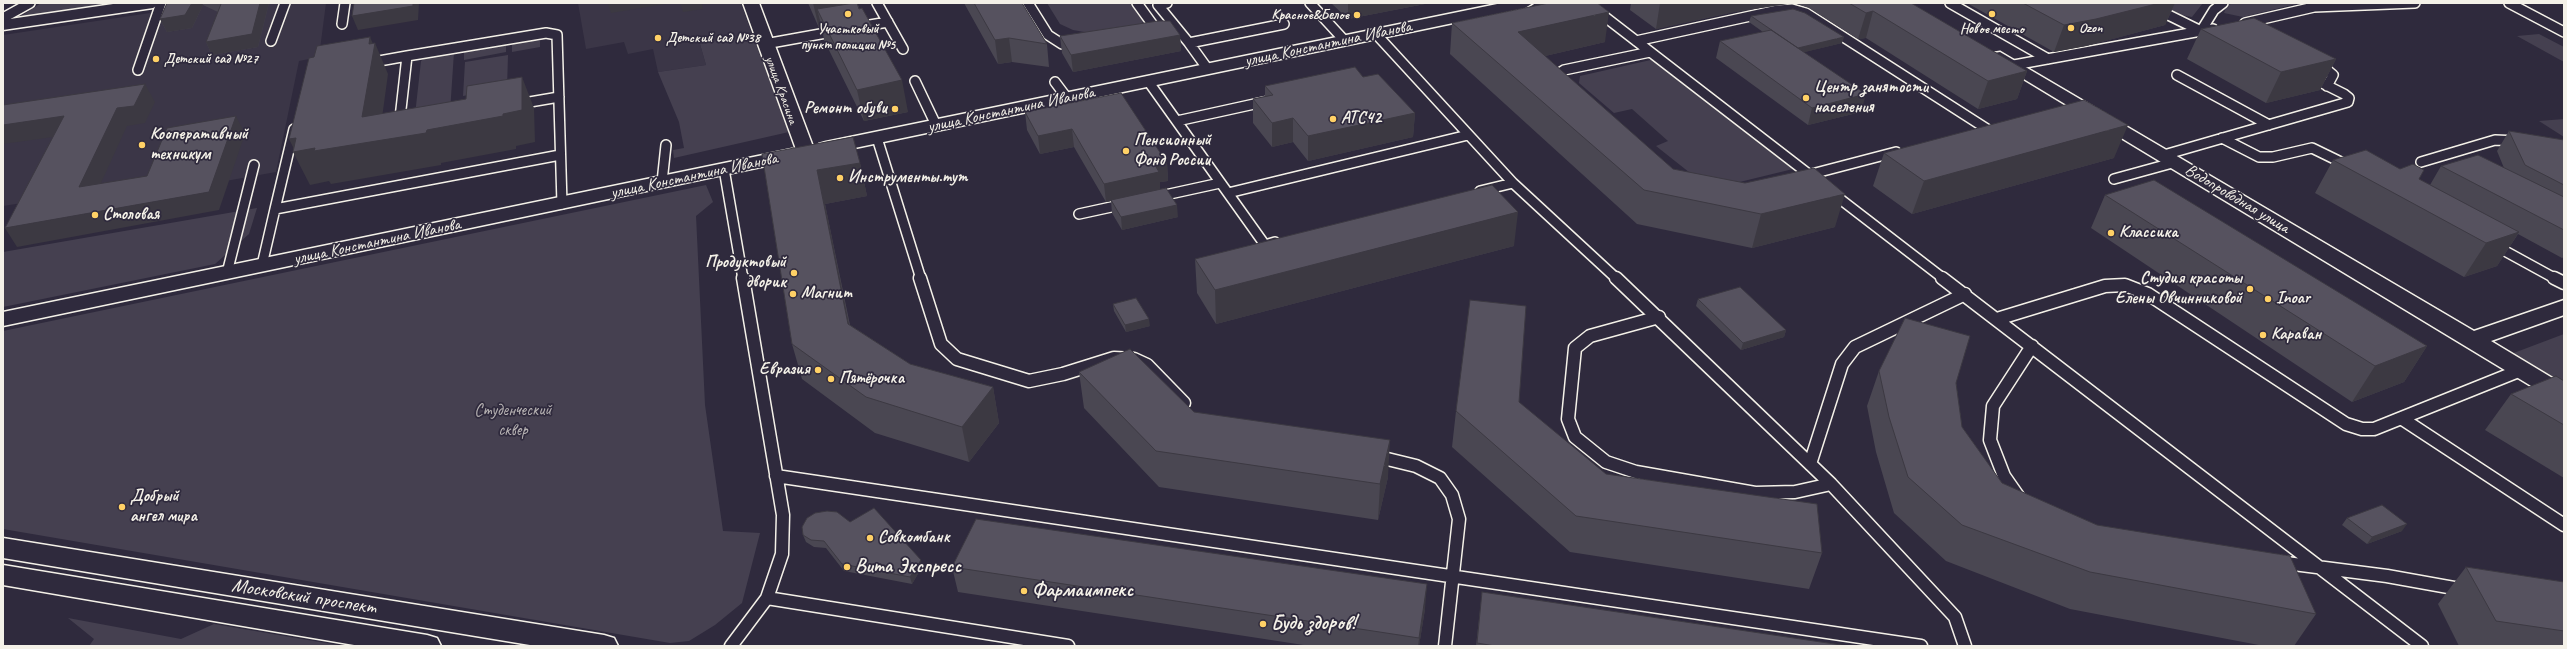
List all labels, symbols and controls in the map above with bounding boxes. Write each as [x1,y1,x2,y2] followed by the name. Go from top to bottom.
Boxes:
[1271,7,1349,23] place label: Красное&Белое
[843,9,853,19] marker: Участковый пункт полиции №5
[1987,9,1997,19] marker: Новое место
[1352,10,1362,20] marker: Красное&Белое
[1243,16,1413,72] street label: улица Константина Иванова
[2079,20,2102,36] place label: Ozon
[801,21,895,54] place label: Участковый пункт полиции №5
[1960,21,2024,37] place label: Новое место
[2066,23,2076,33] marker: Ozon
[666,30,760,46] place label: Детский сад №38
[653,33,663,43] marker: Детский сад №38
[164,51,258,67] place label: Детский сад №27
[151,54,161,64] marker: Детский сад №27
[761,54,801,126] street label: улица Красина
[1814,78,1928,118] place label: Центр занятости населения
[926,82,1096,138] street label: улица Константина Иванова
[1801,93,1811,103] marker: Центр занятости населения
[804,99,887,119] place label: Ремонт обуви
[890,104,900,114] marker: Ремонт обуви
[1341,109,1381,129] place label: АТС42
[1328,114,1338,124] marker: АТС42
[150,125,248,165] place label: Кооперативный техникум
[1134,131,1211,171] place label: Пенсионный Фонд России
[137,140,147,150] marker: Кооперативный техникум
[1121,146,1131,156] marker: Пенсионный Фонд России
[609,148,779,204] street label: улица Константина Иванова
[2181,160,2293,238] street label: Водопроводная улица
[848,168,968,188] place label: Инструменты.тут
[835,173,845,183] marker: Инструменты.тут
[103,205,159,225] place label: Столовая
[90,210,100,220] marker: Столовая
[292,214,462,270] street label: улица Константина Иванова
[2119,223,2178,243] place label: Классика
[2106,228,2116,238] marker: Классика
[705,253,786,293] place label: Продуктовый дворик
[789,268,799,278] marker: Продуктовый дворик
[2115,269,2242,309] place label: Студия красоты Елены Овчинниковой
[801,284,852,304] place label: Магнит
[2245,284,2255,294] marker: Студия красоты Елены Овчинниковой
[788,289,798,299] marker: Магнит
[2276,289,2310,309] place label: Inoar
[2263,294,2273,304] marker: Inoar
[2271,325,2321,345] place label: Караван
[2258,330,2268,340] marker: Караван
[759,360,810,380] place label: Евразия
[813,365,823,375] marker: Евразия
[839,369,904,389] place label: Пятёрочка
[826,374,836,384] marker: Пятёрочка
[474,401,552,441] park label: Студенческий сквер
[130,487,197,527] place label: Добрый ангел мира
[117,502,127,512] marker: Добрый ангел мира
[878,528,950,548] place label: Совкомбанк
[865,533,875,543] marker: Совкомбанк
[855,555,961,579] place label: Вита Экспресс
[842,562,852,572] marker: Вита Экспресс
[230,574,378,620] street label: Московский проспект
[1032,579,1133,603] place label: Фармаимпекс
[1019,586,1029,596] marker: Фармаимпекс
[1271,612,1355,636] place label: Будь здоров!
[1258,619,1268,629] marker: Будь здоров!

